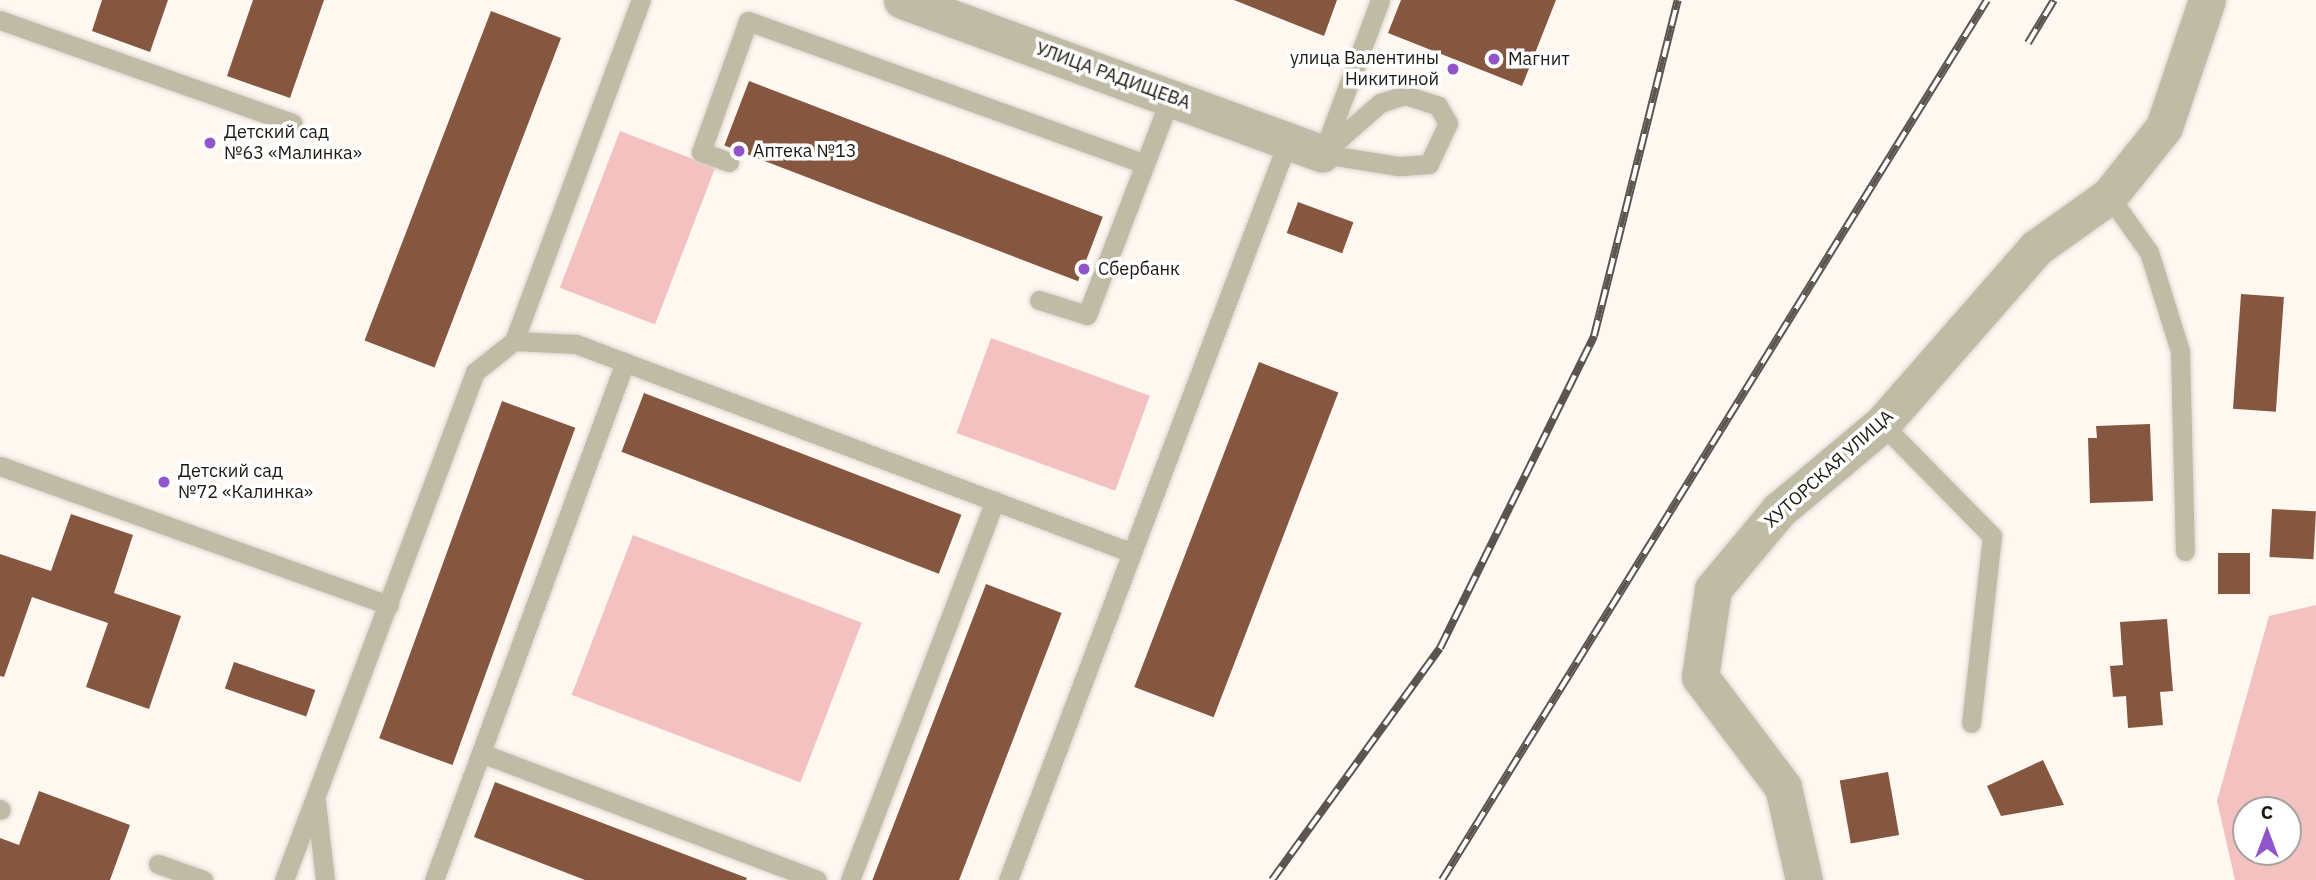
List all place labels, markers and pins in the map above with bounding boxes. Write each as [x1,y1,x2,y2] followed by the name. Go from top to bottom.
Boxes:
[1290,48,1439,90] place label: улица Валентины Никитиной
[1508,48,1570,70] place label: Магнит
[1486,51,1502,67] marker: Магнит
[1445,61,1461,77] marker: улица Валентины Никитиной
[224,122,362,164] place label: Детский сад №63 «Малинка»
[202,135,218,151] marker: Детский сад №63 «Малинка»
[753,140,857,162] place label: Аптека №13
[731,143,747,159] marker: Аптека №13
[1098,258,1180,280] place label: Сбербанк
[1076,261,1092,277] marker: Сбербанк
[178,461,313,504] place label: Детский сад №72 «Калинка»
[156,474,172,490] marker: Детский сад №72 «Калинка»

